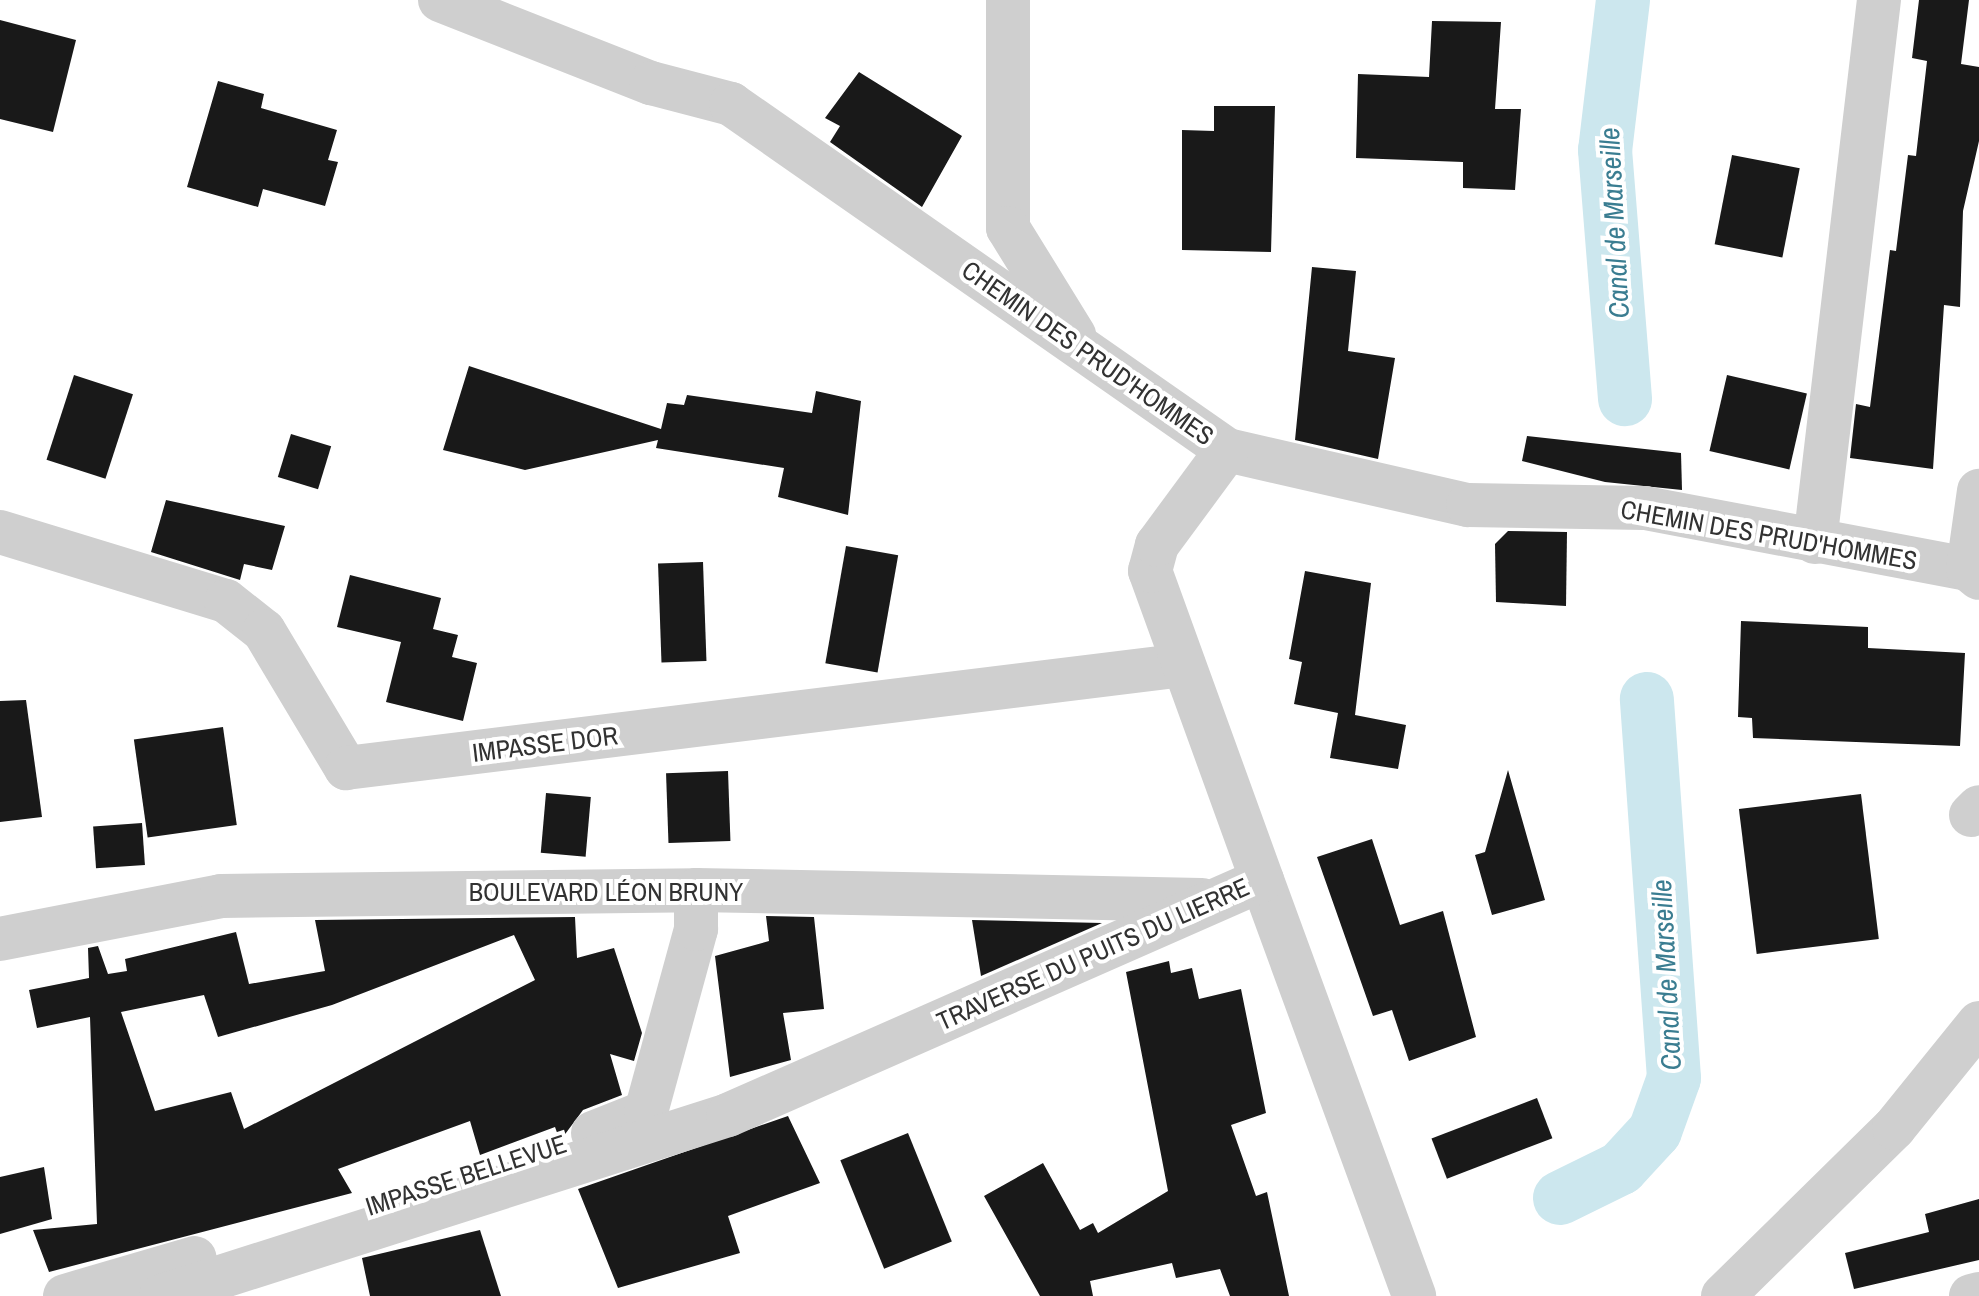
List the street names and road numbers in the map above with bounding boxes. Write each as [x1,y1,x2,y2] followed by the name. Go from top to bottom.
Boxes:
[956,254,1220,452] street label: CHEMIN DES PRUD'HOMMES
[1618,494,1920,576] street label: CHEMIN DES PRUD'HOMMES
[470,720,620,768] street label: IMPASSE DOR
[932,871,1254,1037] street label: TRAVERSE DU PUITS DU LIERRE
[469,876,743,908] street label: BOULEVARD LÉON BRUNY
[362,1128,570,1222] street label: IMPASSE BELLEVUE

